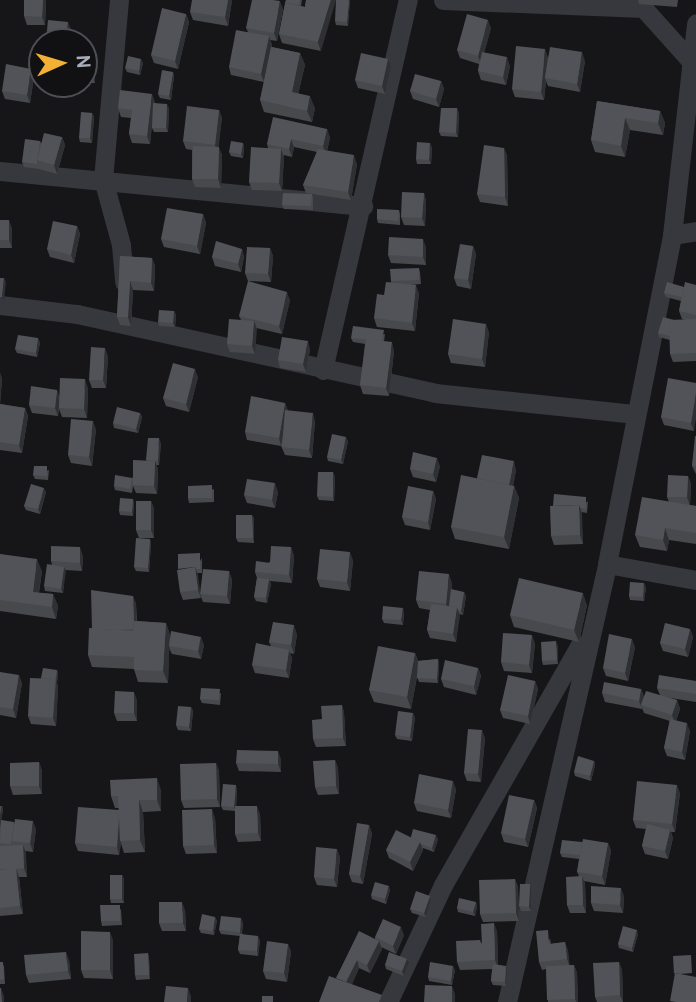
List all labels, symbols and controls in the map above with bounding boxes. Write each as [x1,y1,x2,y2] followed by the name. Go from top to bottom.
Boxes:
[28,28,98,98] north arrow
[70,54,94,69] text: N

